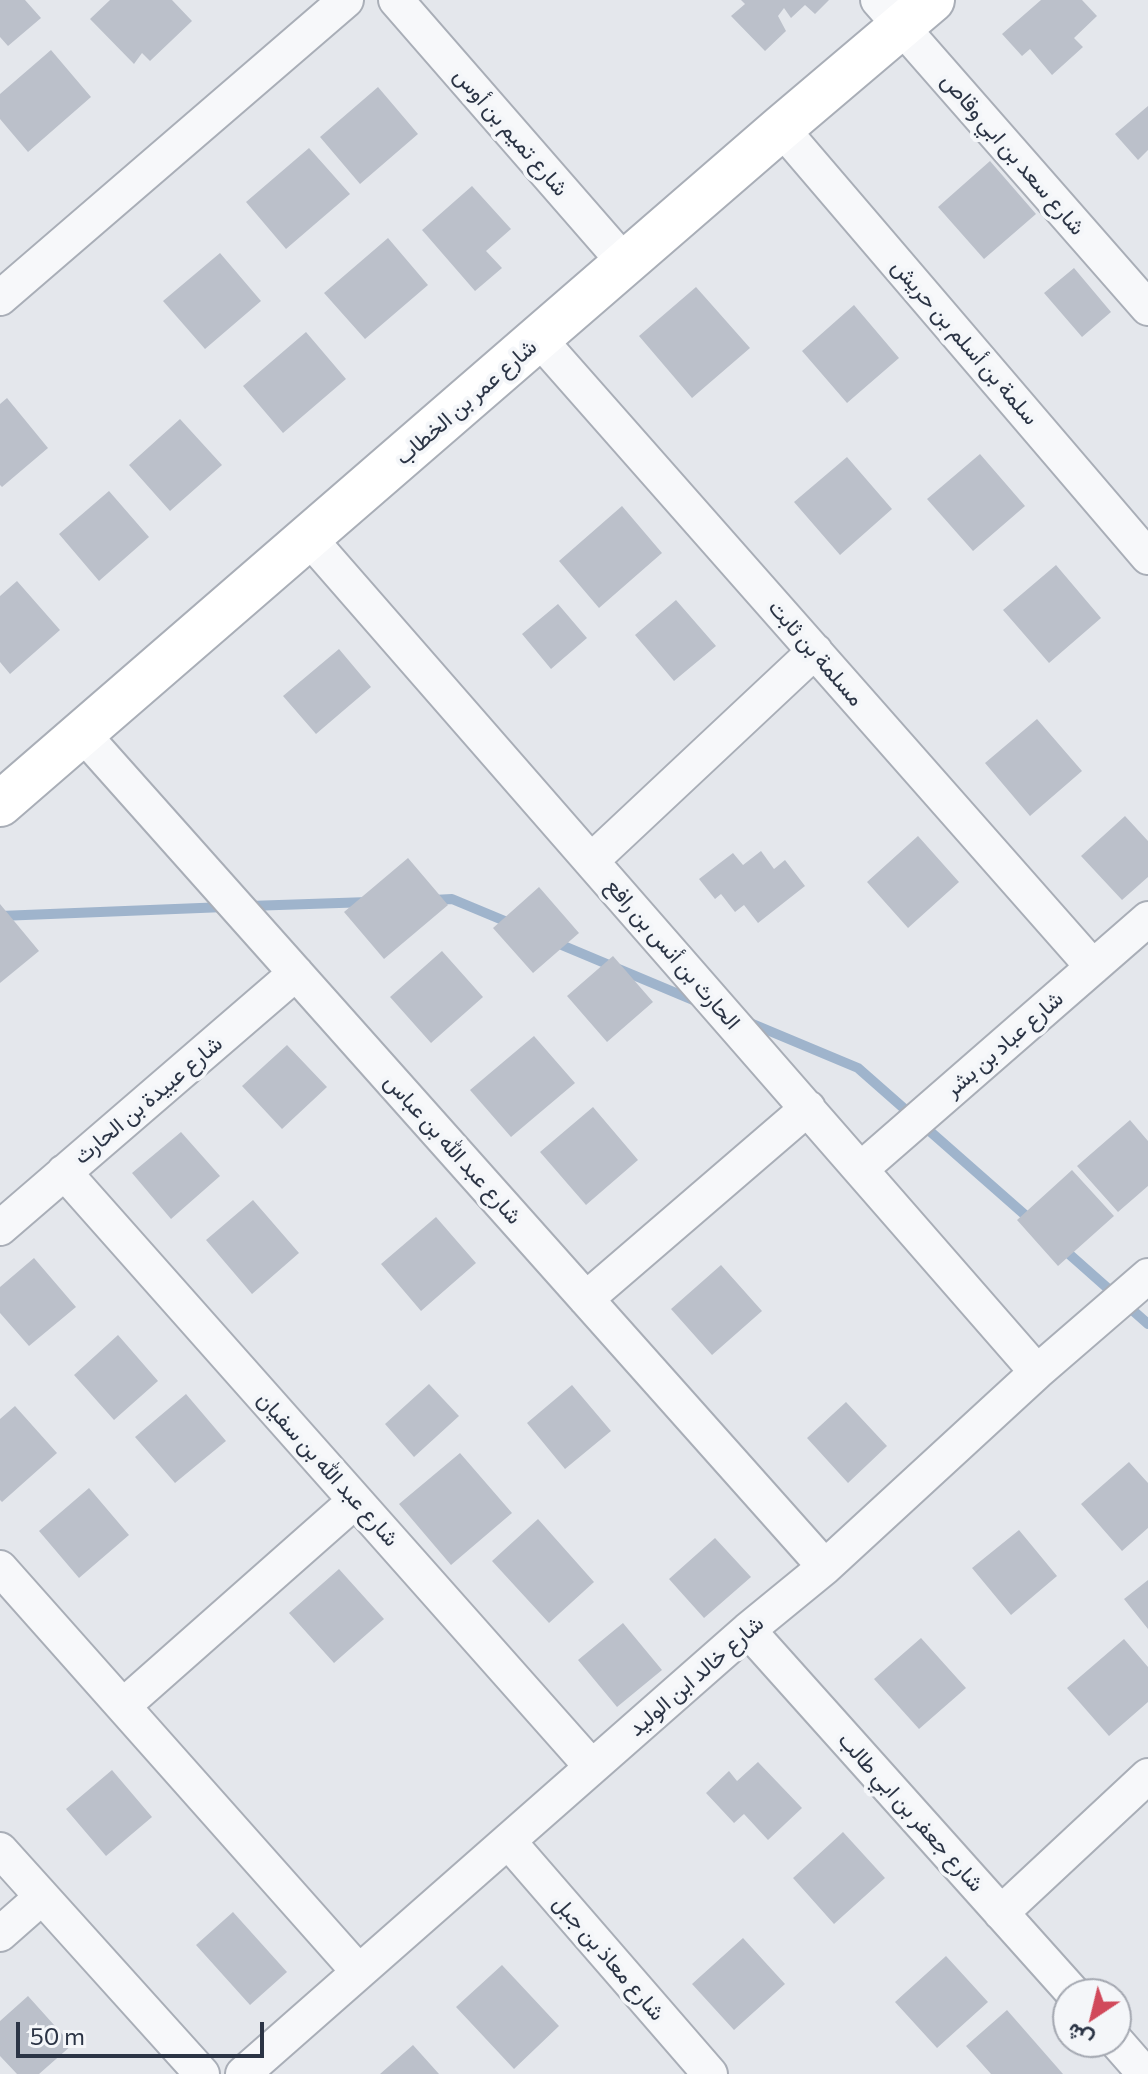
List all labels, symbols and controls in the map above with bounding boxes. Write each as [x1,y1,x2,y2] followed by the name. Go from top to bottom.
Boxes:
[448,62,574,202] street label: شارع تميم بن أوس
[935,68,1091,240] street label: شارع سعد بن ابي وقاص
[886,254,1044,430] street label: سلمة بن أسلم بن حريش
[390,334,542,470] street label: شارع عمر بن الخطاب
[763,595,869,711] street label: مسلمة بن ثابت
[600,873,746,1035] street label: الحارث بن أنس بن رافع
[939,985,1069,1103] street label: شارع عباد بن بشر
[68,1030,228,1170] street label: شارع عبيدة بن الحارث
[379,1069,527,1229] street label: شارع عبد الله بن عباس
[252,1386,404,1552] street label: شارع عبد الله بن سفيان
[623,1610,769,1742] street label: شارع خالد ابن الوليد
[833,1727,989,1897] street label: شارع جعفر بن ابي طالب
[548,1890,670,2026] street label: شارع معاذ بن جبل
[1052,1978,1132,2058] north arrow
[20,2006,268,2056] scale bar
[1061,2018,1098,2055] text: ش
[30,2021,85,2050] text: 50 m

